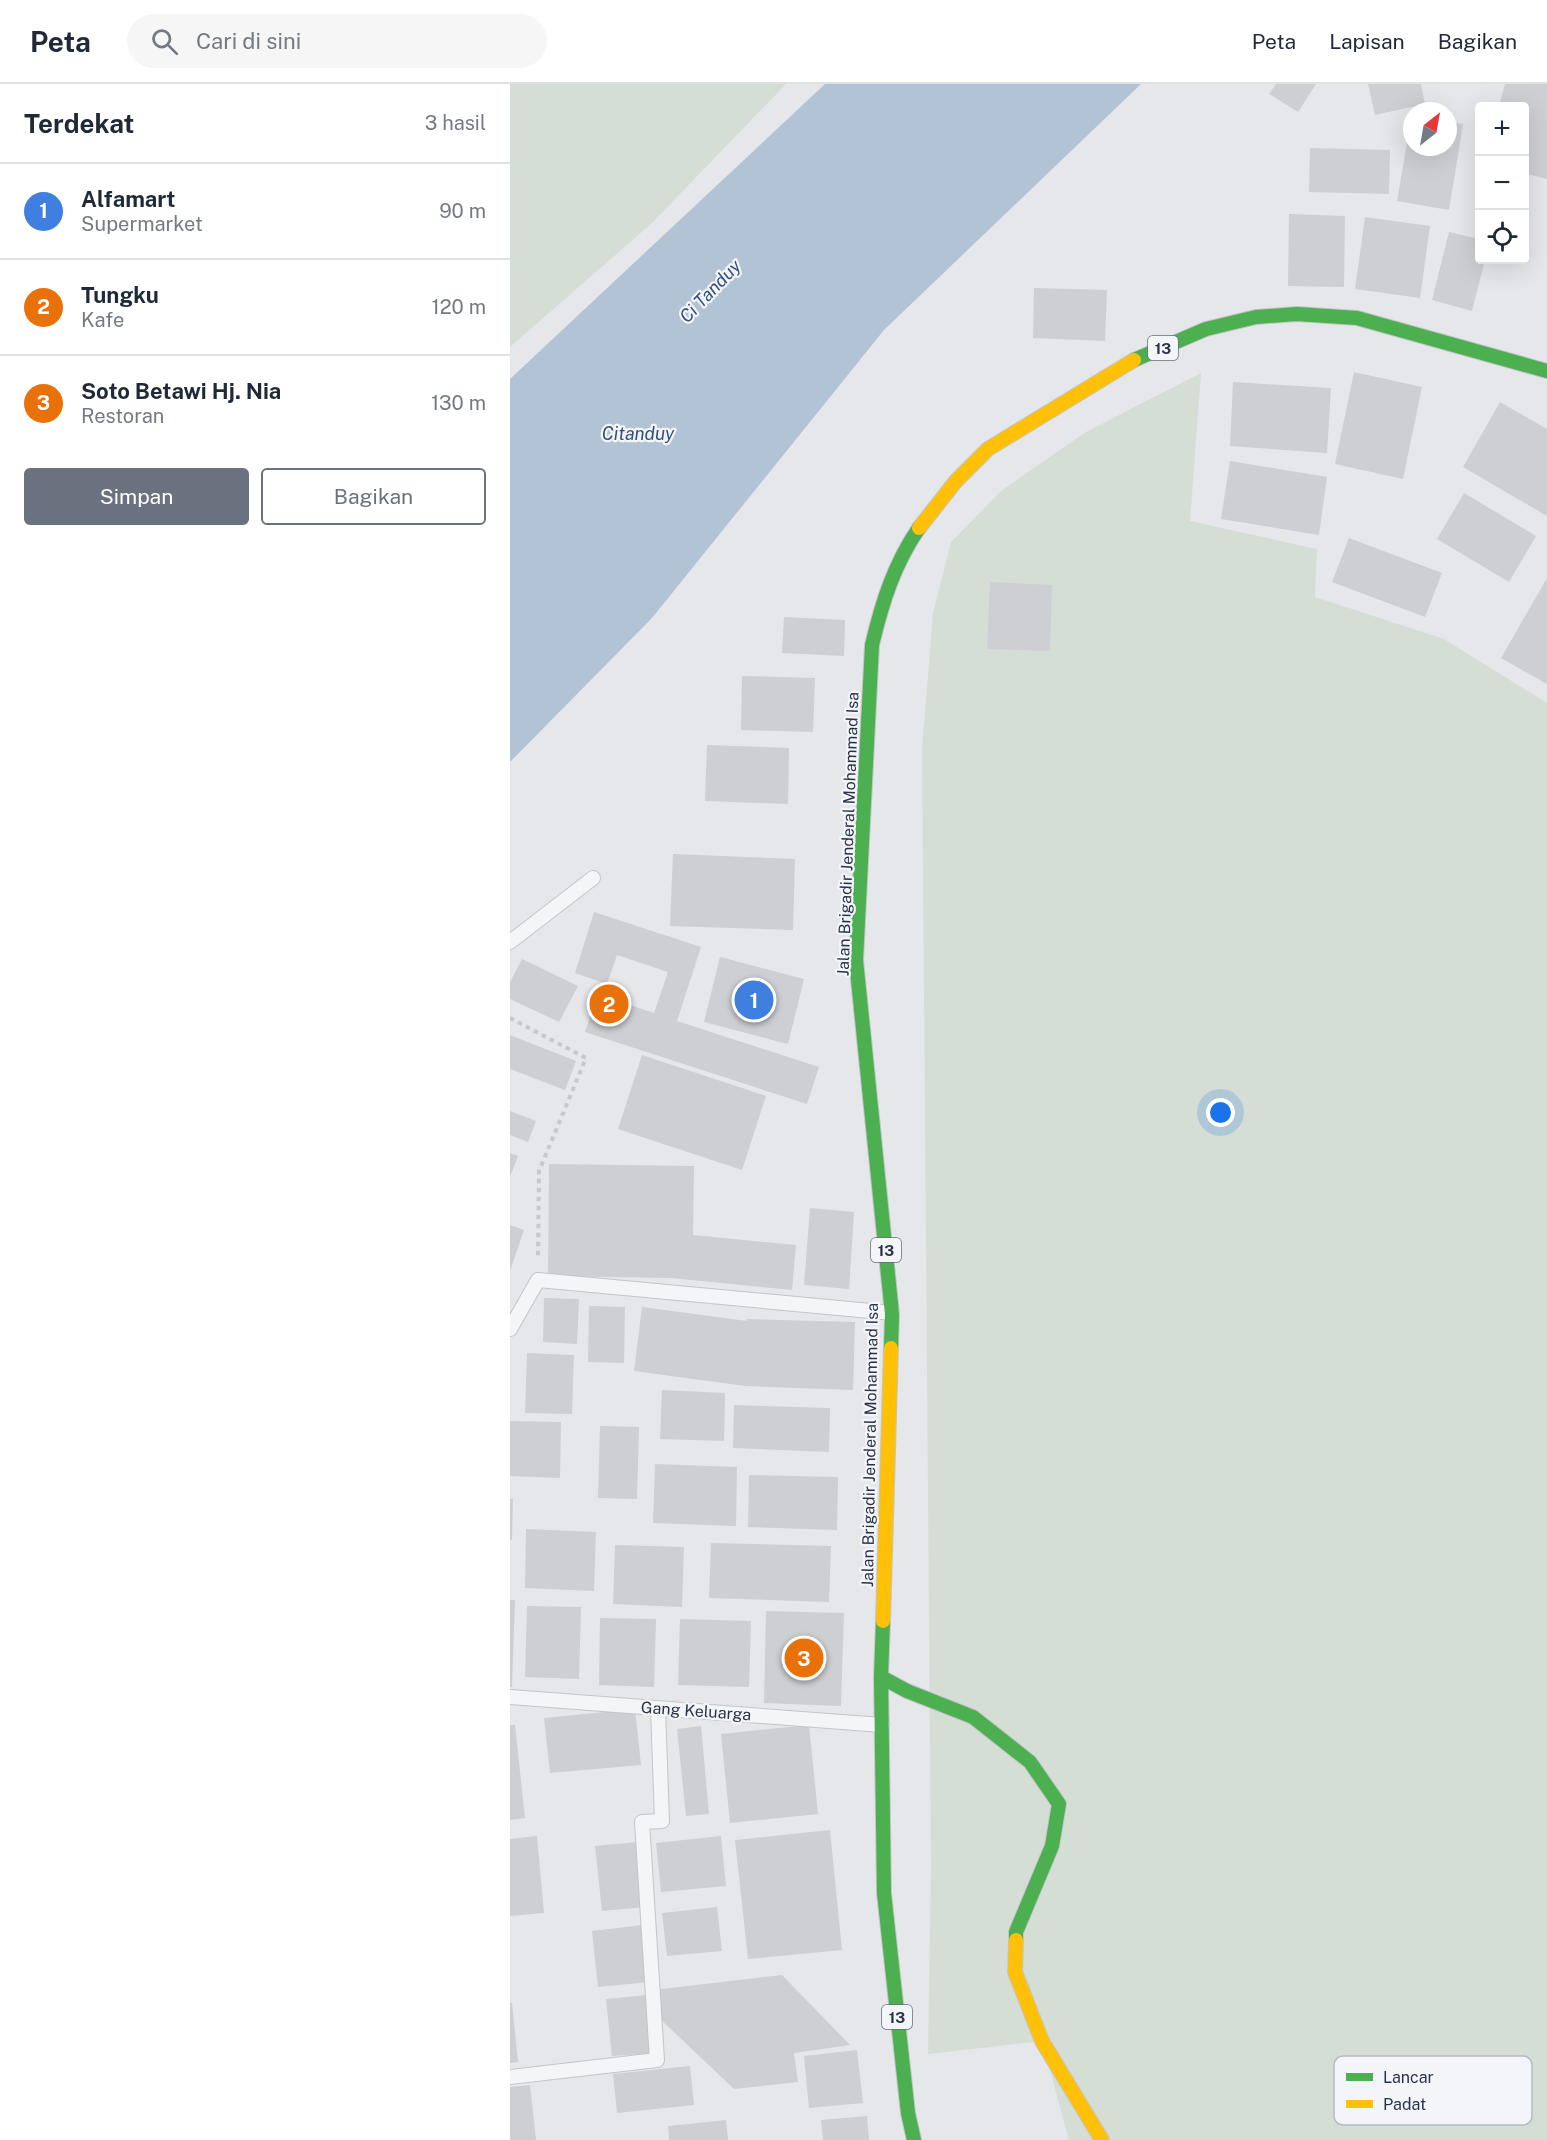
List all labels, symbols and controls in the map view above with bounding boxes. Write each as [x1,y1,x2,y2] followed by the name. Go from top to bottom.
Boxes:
[127,14,547,68] search box
[30,25,91,58] text: Peta
[148,25,181,58] icon: search
[196,28,301,54] text: Cari di sini
[1252,29,1296,54] text: Peta
[1329,29,1405,54] text: Lapisan
[1438,29,1517,54] text: Bagikan
[1403,102,1457,156] north arrow
[1475,102,1529,264] map controls
[1475,102,1529,156] button: +
[24,108,134,139] text: Terdekat
[425,111,486,135] text: 3 hasil
[1475,156,1529,210] button: −
[81,186,175,212] text: Alfamart
[39,199,48,223] text: 1
[439,199,486,223] text: 90 m
[1475,210,1529,264] button: locate
[81,212,203,236] text: Supermarket
[675,255,746,327] water label: Ci Tanduy
[81,282,159,308] text: Tungku
[37,295,50,319] text: 2
[432,295,486,319] text: 120 m
[81,308,124,332] text: Kafe
[1148,336,1178,360] road number: 13
[81,378,281,404] text: Soto Betawi Hj. Nia
[37,391,50,415] text: 3
[431,391,486,415] text: 130 m
[81,404,164,428] text: Restoran
[602,423,675,444] water label: Citanduy
[24,468,249,525] button: Simpan
[261,468,486,525] button: Bagikan
[834,692,862,976] street label: Jalan Brigadir Jenderal Mohammad Isa
[734,978,774,1022] pin: 1
[590,982,628,1026] pin: 2
[1206,1098,1235,1127] your location
[871,1238,901,1262] road number: 13
[858,1303,882,1587] street label: Jalan Brigadir Jenderal Mohammad Isa
[784,1636,824,1680] pin: 3
[640,1698,752,1724] street label: Gang Keluarga
[882,2005,912,2029] road number: 13
[1334,2056,1532,2125] legend
[1383,2068,1434,2087] text: Lancar
[1383,2095,1426,2114] text: Padat

